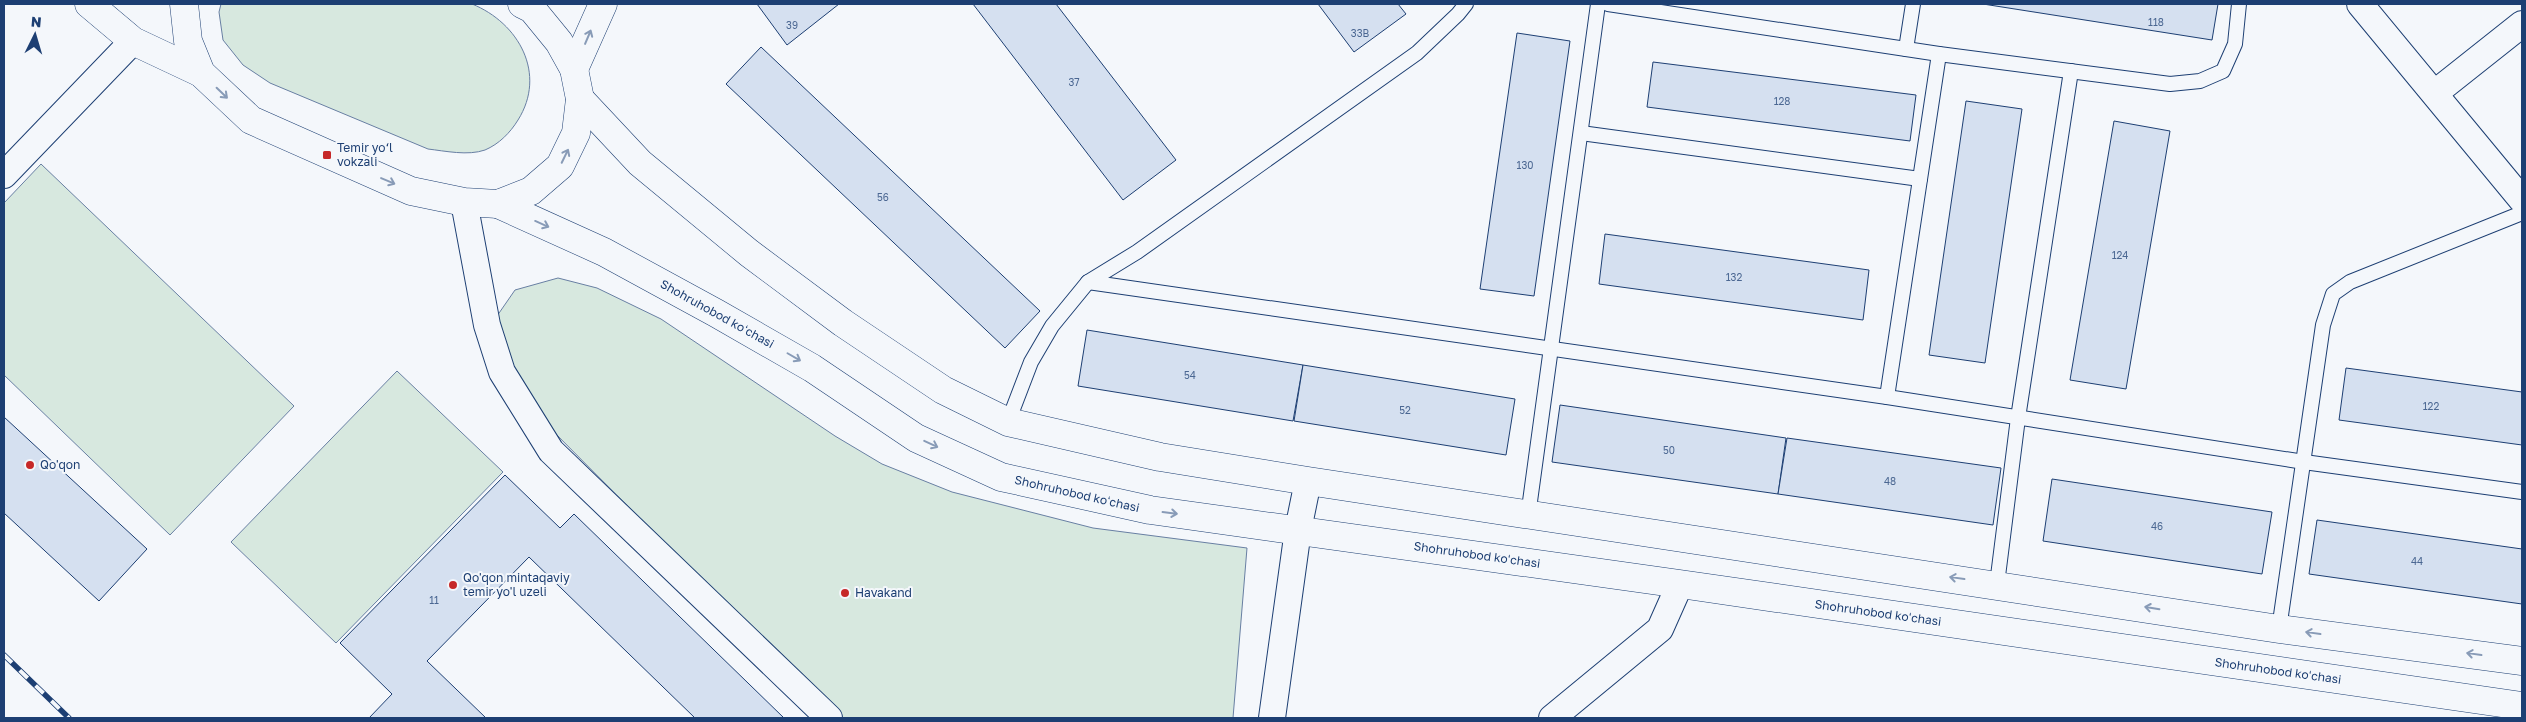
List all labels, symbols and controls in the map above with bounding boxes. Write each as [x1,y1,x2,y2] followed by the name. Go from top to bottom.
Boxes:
[10,10,60,60] north arrow
[30,13,42,30] text: N
[2148,16,2164,28] house number: 118
[786,19,798,31] house number: 39
[1351,27,1369,39] house number: 33B
[584,30,594,45] one-way arrow
[1068,76,1080,88] house number: 37
[216,87,228,99] one-way arrow
[1774,95,1790,107] house number: 128
[337,140,393,169] place label: Temir yo‘l vokzali
[321,149,333,161] marker: Temir yo‘l vokzali
[561,149,570,164] one-way arrow
[1517,159,1533,171] house number: 130
[380,176,395,186] one-way arrow
[877,191,889,203] house number: 56
[534,219,549,229] one-way arrow
[2112,249,2128,261] house number: 124
[1726,271,1742,283] house number: 132
[658,276,777,351] street label: Shohruhobod koʻchasi
[786,353,800,363] one-way arrow
[1184,369,1196,381] house number: 54
[2423,400,2439,412] house number: 122
[1399,404,1411,416] house number: 52
[923,440,938,450] one-way arrow
[1663,444,1675,456] house number: 50
[40,457,80,472] place label: Qo'qon
[24,459,36,471] marker: Qo'qon
[1013,472,1141,515] street label: Shohruhobod koʻchasi
[1884,475,1896,487] house number: 48
[1161,508,1177,518] one-way arrow
[2151,520,2163,532] house number: 46
[1413,538,1541,571] street label: Shohruhobod koʻchasi
[2411,555,2423,567] house number: 44
[463,570,570,599] place label: Qo'qon mintaqaviy temir yo'l uzeli
[1949,573,1965,583] one-way arrow
[447,579,459,591] marker: Qo'qon mintaqaviy temir yo'l uzeli
[855,585,912,600] place label: Havakand
[839,587,851,599] marker: Havakand
[429,594,439,606] house number: 11
[1814,596,1942,629] street label: Shohruhobod koʻchasi
[2145,603,2161,613] one-way arrow
[2305,628,2321,638] one-way arrow
[2466,649,2482,659] one-way arrow
[2214,654,2342,687] street label: Shohruhobod koʻchasi

